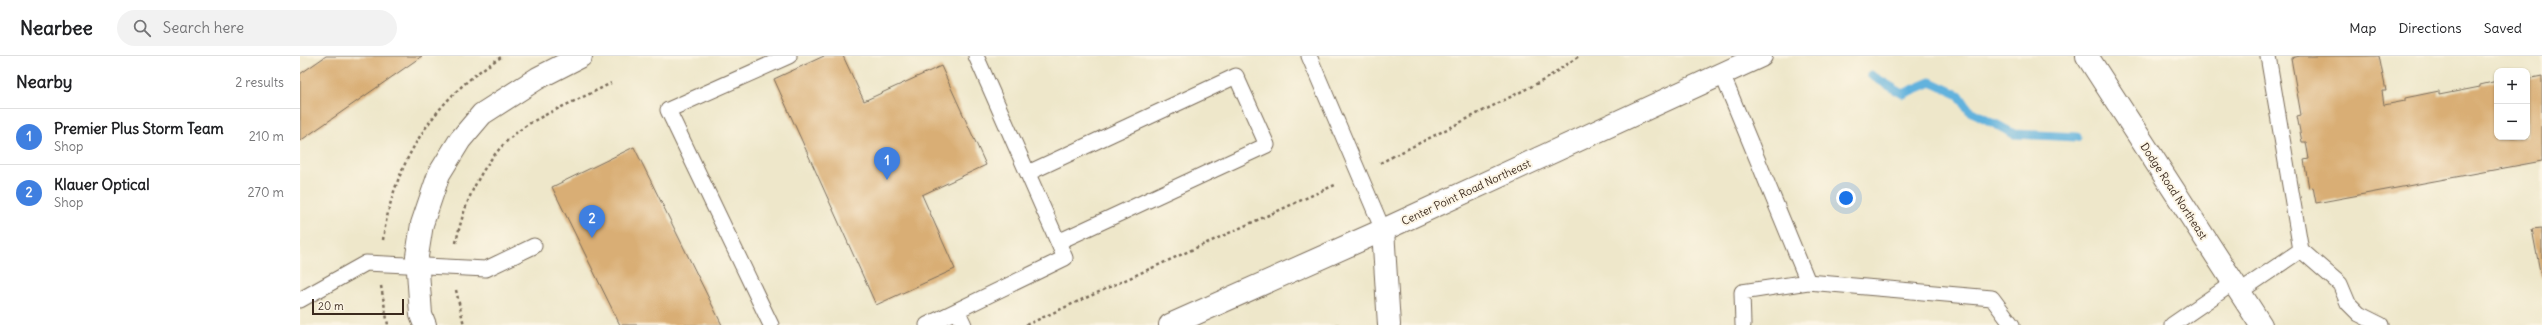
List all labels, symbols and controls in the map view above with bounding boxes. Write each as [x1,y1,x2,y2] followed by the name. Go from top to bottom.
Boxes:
[117,10,397,46] search box
[20,16,93,40] text: Nearbee
[131,17,153,39] icon: search
[163,18,244,37] text: Search here
[2349,19,2376,37] text: Map
[2398,19,2462,37] text: Directions
[2484,19,2522,37] text: Saved
[2494,68,2530,140] map controls
[2494,68,2530,104] button: +
[16,71,72,93] text: Nearby
[235,74,284,91] text: 2 results
[2494,104,2530,140] button: −
[54,119,224,138] text: Premier Plus Storm Team
[26,128,32,145] text: 1
[249,128,284,145] text: 210 m
[54,138,83,155] text: Shop
[2137,140,2211,242] street label: Dodge Road Northeast
[874,147,900,180] pin: 1
[1399,156,1533,228] street label: Center Point Road Northeast
[54,175,150,194] text: Klauer Optical
[25,184,33,201] text: 2
[247,184,284,201] text: 270 m
[1836,188,1856,208] your location
[54,194,83,211] text: Shop
[579,205,605,238] pin: 2
[312,297,404,316] scale bar
[318,299,344,313] text: 20 m

